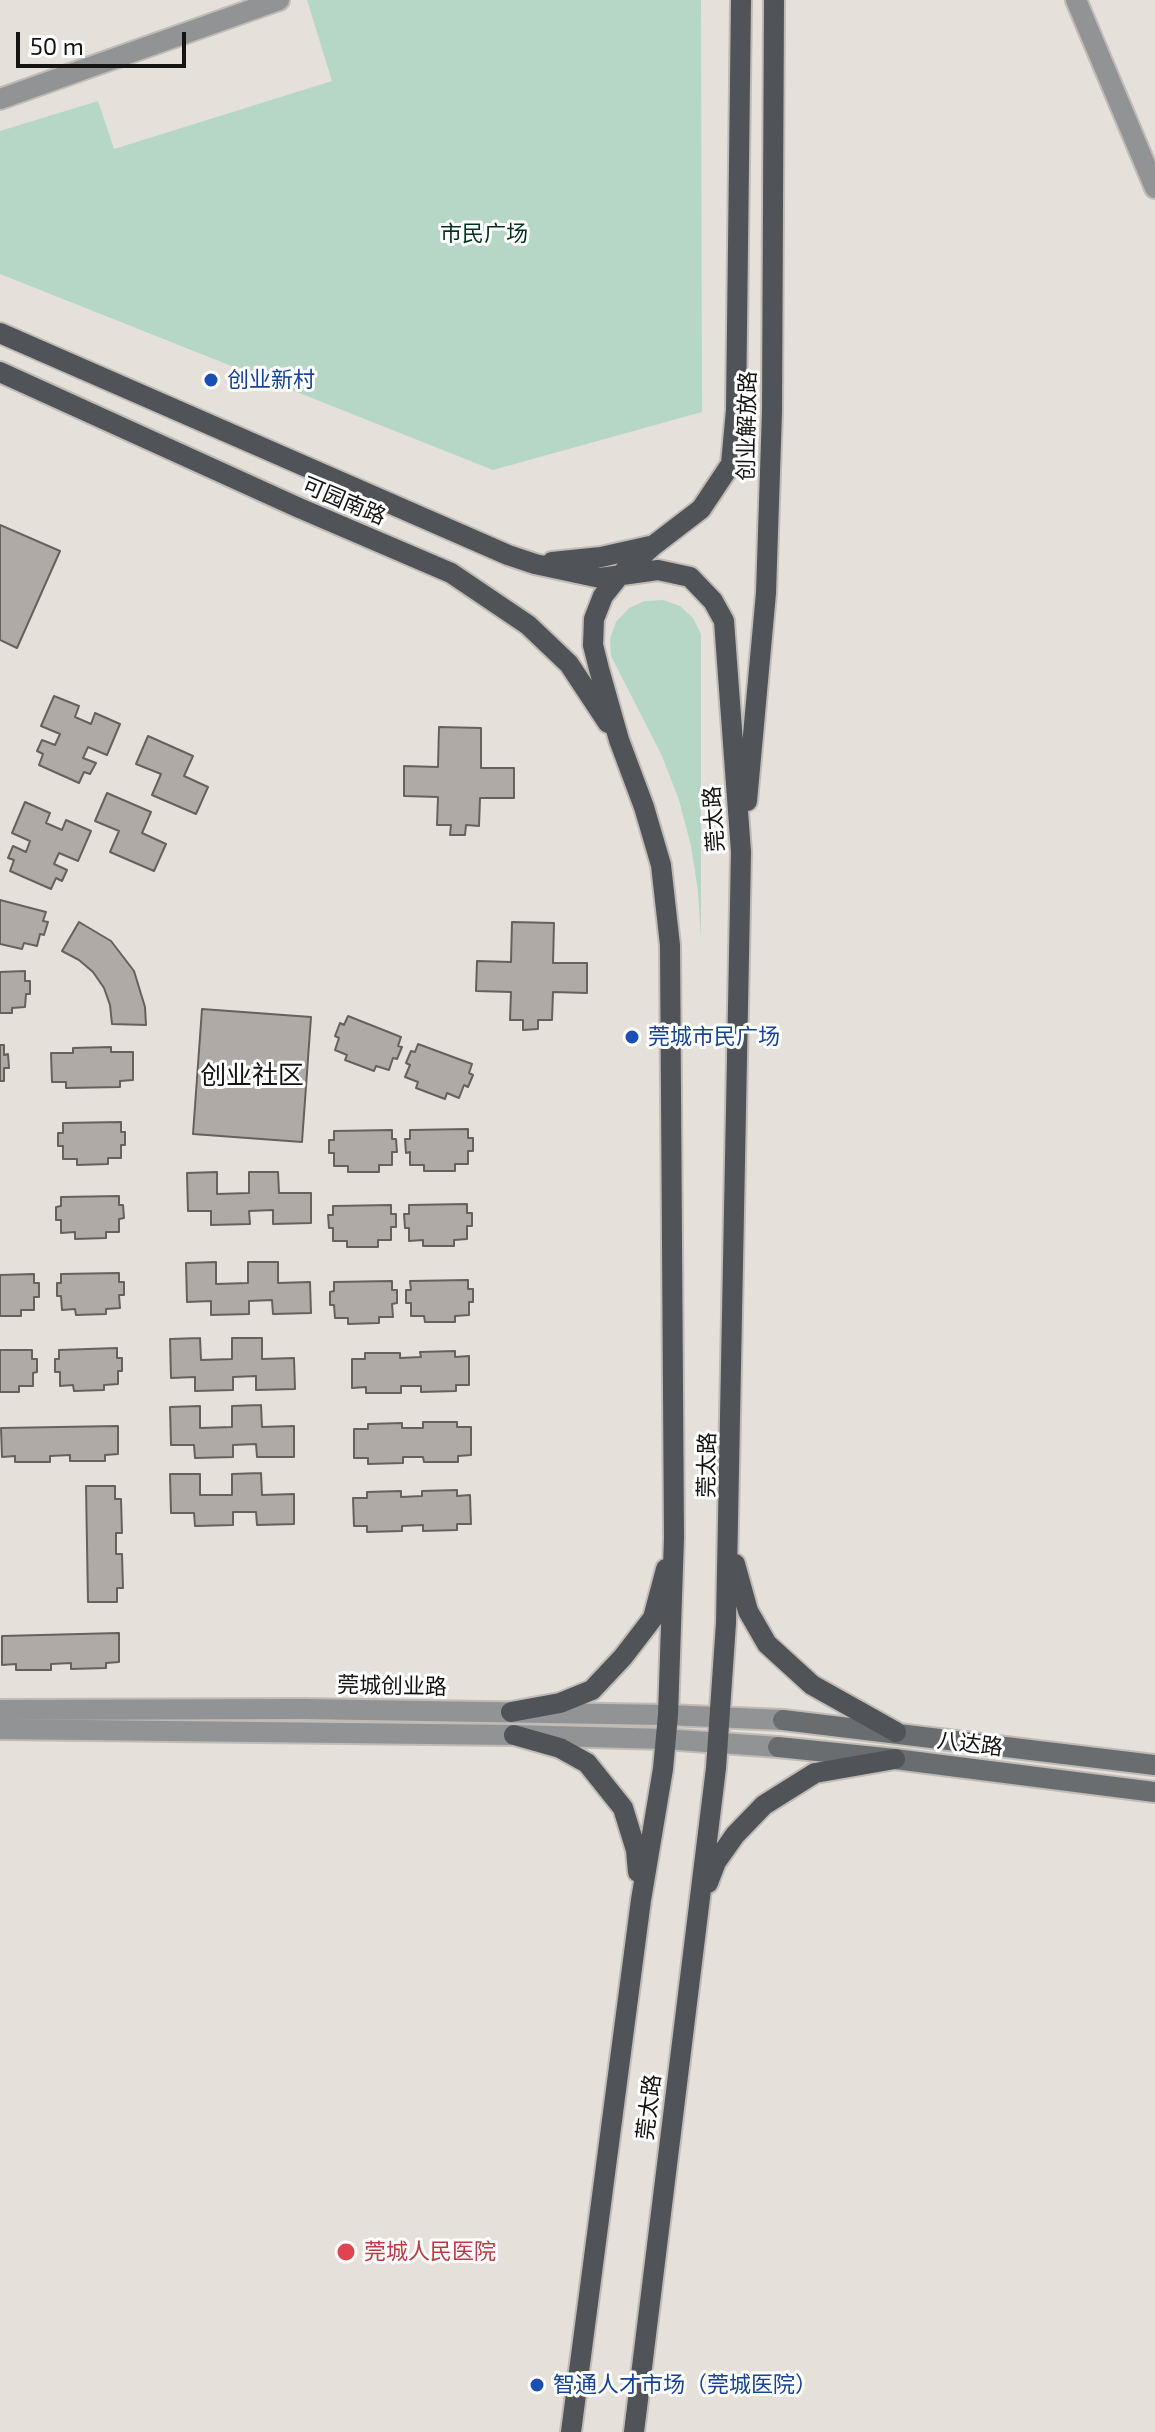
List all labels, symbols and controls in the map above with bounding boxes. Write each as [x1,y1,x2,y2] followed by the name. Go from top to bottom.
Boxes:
[20,16,190,66] scale bar
[30,31,84,60] text: 50 m
[440,221,528,247] park label: 市民广场
[227,367,315,393] place label: 创业新村
[202,371,220,389] marker: 创业新村
[733,371,761,481] street label: 创业解放路
[298,472,390,530] street label: 可园南路
[699,785,729,853] street label: 莞太路
[648,1024,780,1050] place label: 莞城市民广场
[623,1028,641,1046] marker: 莞城市民广场
[200,1059,304,1091] district label: 创业社区
[693,1432,721,1498] street label: 莞太路
[337,1672,447,1700] street label: 莞城创业路
[936,1727,1004,1761] street label: 八达路
[632,2073,666,2141] street label: 莞太路
[364,2239,496,2265] place label: 莞城人民医院
[335,2241,357,2263] marker: 莞城人民医院
[553,2372,817,2398] place label: 智通人才市场（莞城医院）
[528,2376,546,2394] marker: 智通人才市场（莞城医院）

